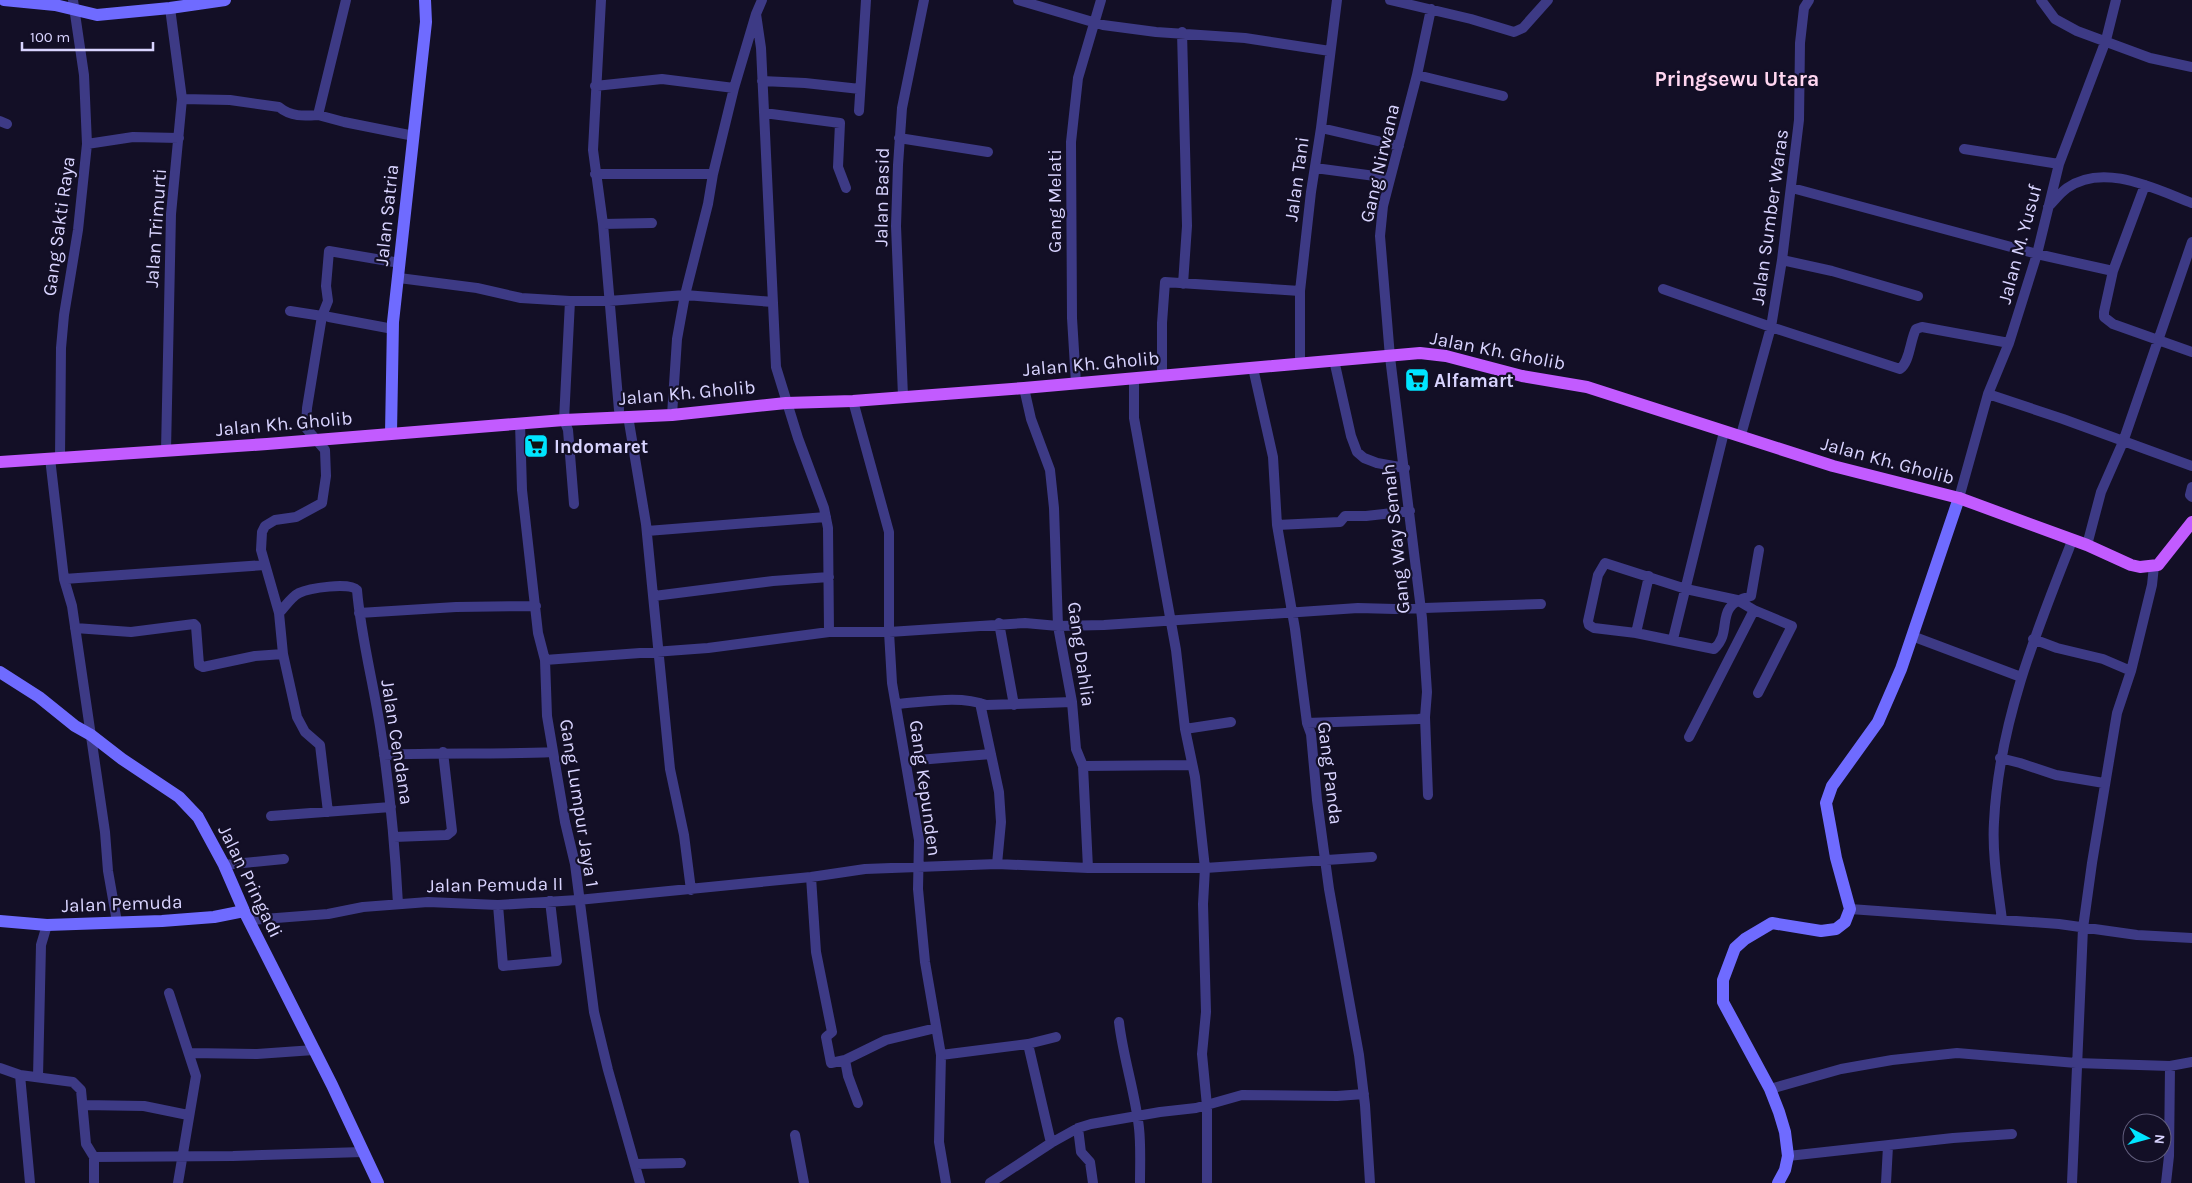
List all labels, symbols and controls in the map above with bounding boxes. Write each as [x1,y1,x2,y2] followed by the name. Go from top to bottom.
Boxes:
[22,20,154,52] scale bar
[30,28,70,46] text: 100 m
[1655,67,1819,91] district label: Pringsewu Utara
[1356,102,1404,225] street label: Gang Nirwana
[1747,128,1793,306] street label: Jalan Sumber Waras
[1280,135,1314,223] street label: Jalan Tani
[870,147,894,247] street label: Jalan Basid
[1044,149,1066,253] street label: Gang Melati
[38,155,80,297] street label: Gang Sakti Raya
[371,163,403,267] street label: Jalan Satria
[141,168,171,288] street label: Jalan Trimurti
[1993,182,2047,306] street label: Jalan M. Yusuf
[1428,327,1567,375] street label: Jalan Kh. Gholib
[1022,347,1160,381] street label: Jalan Kh. Gholib
[1404,367,1430,393] supermarket icon: Alfamart
[1434,370,1514,392] place label: Alfamart
[618,376,756,410] street label: Jalan Kh. Gholib
[215,407,353,441] street label: Jalan Kh. Gholib
[523,433,549,459] supermarket icon: Indomaret
[1819,433,1957,489] street label: Jalan Kh. Gholib
[554,436,648,458] place label: Indomaret
[1377,463,1415,615] street label: Gang Way Semah
[1063,600,1099,708] street label: Gang Dahlia
[376,678,418,806] street label: Jalan Cendana
[555,718,603,889] street label: Gang Lumpur Jaya 1
[905,719,945,858] street label: Gang Kepunden
[1313,720,1347,826] street label: Gang Panda
[213,822,287,941] street label: Jalan Pringadi
[427,873,563,897] street label: Jalan Pemuda II
[61,891,183,917] street label: Jalan Pemuda
[2122,1113,2172,1163] north arrow
[2150,1133,2168,1145] text: N

